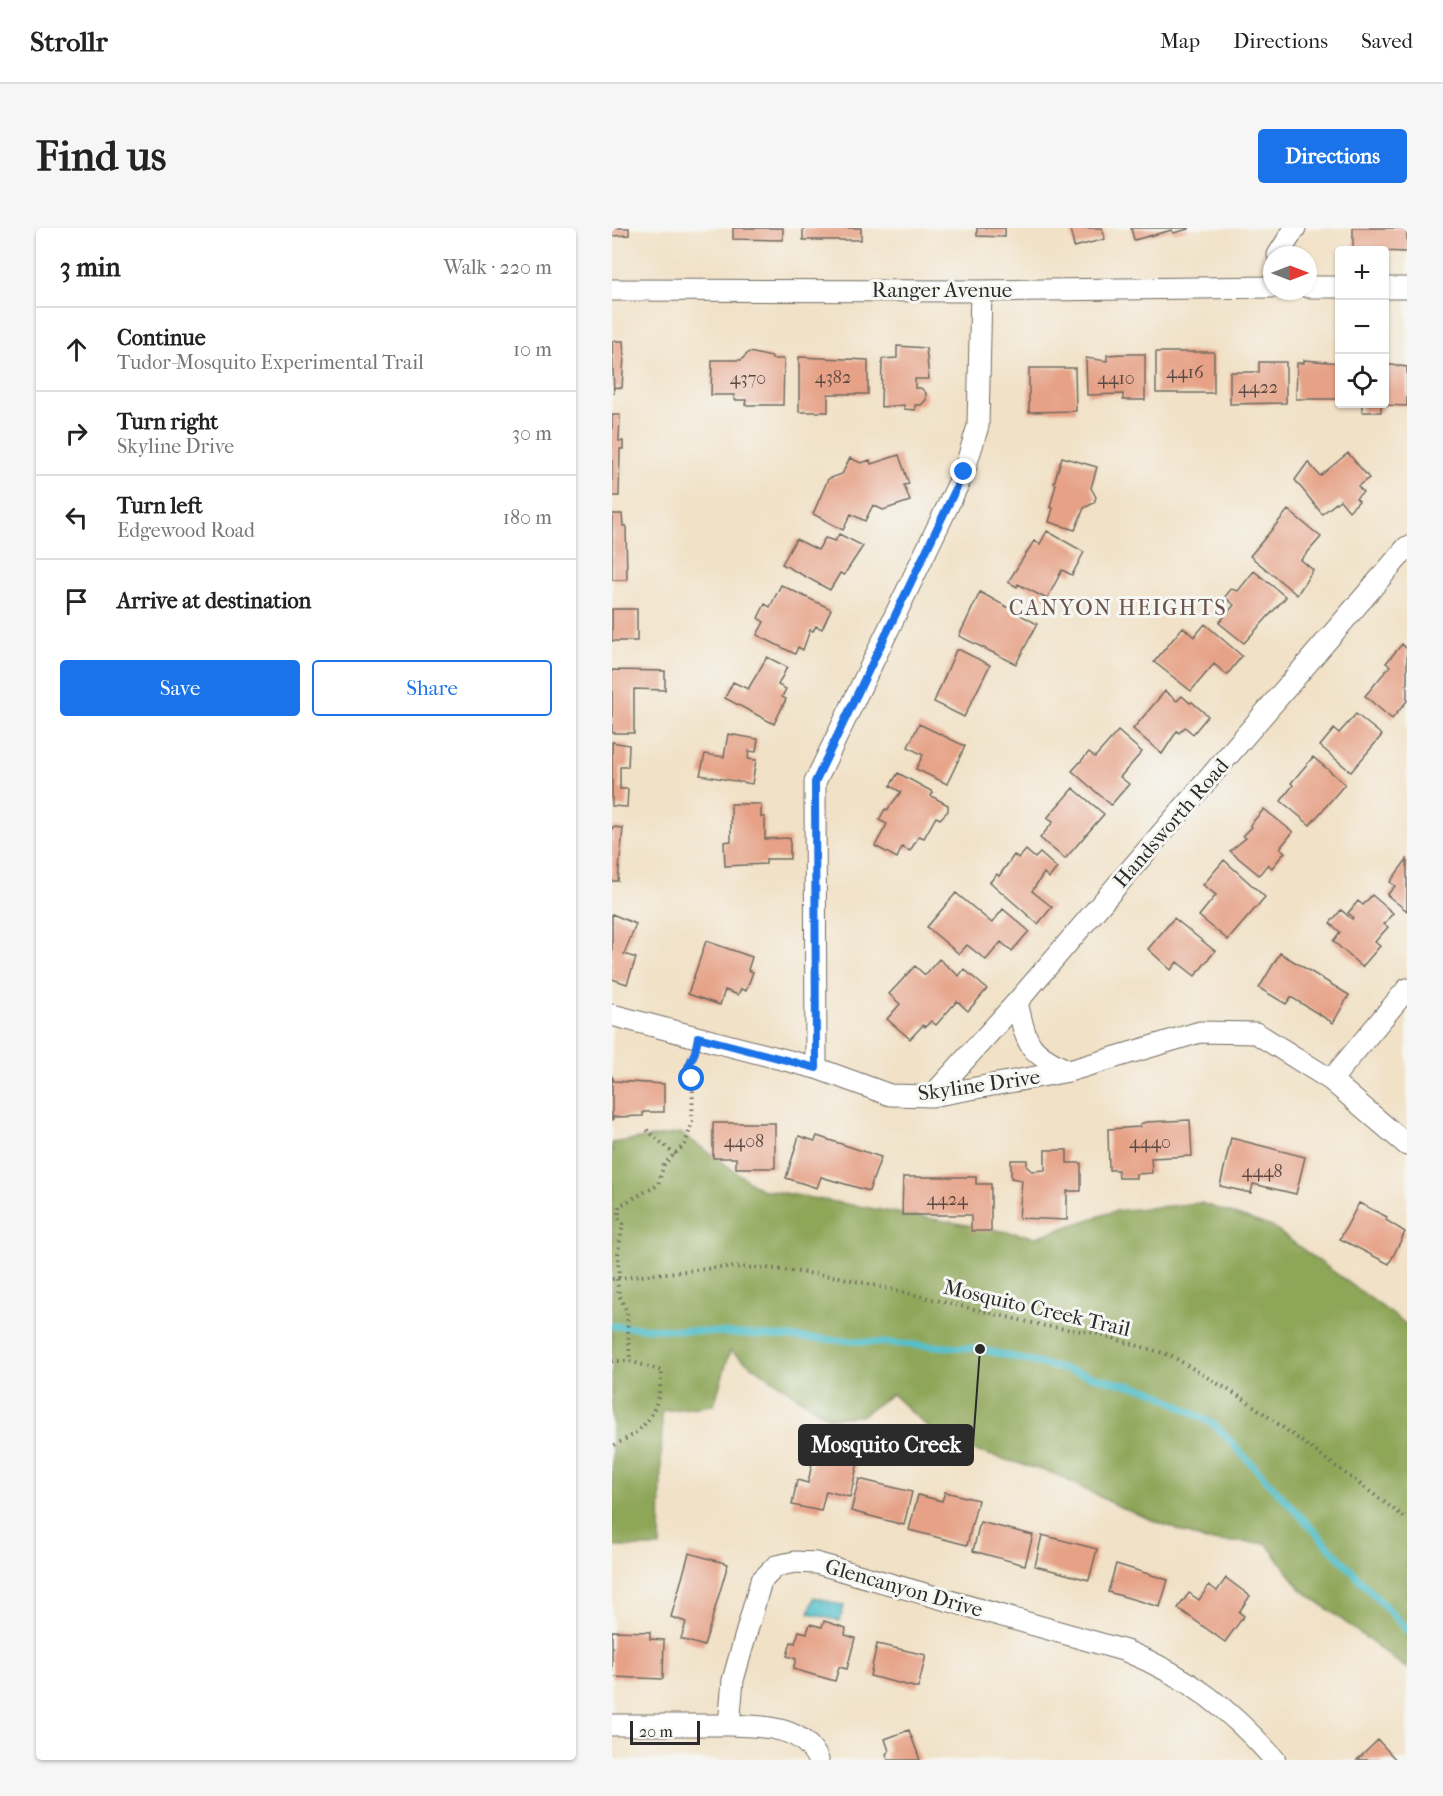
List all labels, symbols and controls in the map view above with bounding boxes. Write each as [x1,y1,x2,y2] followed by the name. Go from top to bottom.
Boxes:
[30,25,108,58] text: Strollr
[1160,29,1200,53] text: Map
[1233,29,1328,53] text: Directions
[1361,29,1413,53] text: Saved
[1258,129,1407,183] button: Directions
[36,132,166,181] text: Find us
[1263,246,1317,300] north arrow
[1335,246,1389,408] map controls
[1335,246,1389,300] button: +
[60,252,121,283] text: 3 min
[444,256,552,279] text: Walk · 220 m
[872,278,1012,302] street label: Ranger Avenue
[1335,300,1389,354] button: −
[117,325,206,351] text: Continue
[60,333,93,366] icon: ahead
[513,338,552,361] text: 10 m
[117,351,424,374] text: Tudor-Mosquito Experimental Trail
[1335,354,1389,408] button: locate
[1166,362,1204,383] house number: 4416
[815,367,851,388] house number: 4382
[730,368,766,389] house number: 4370
[1097,368,1135,389] house number: 4410
[1238,377,1278,398] house number: 4422
[117,409,218,435] text: Turn right
[60,417,93,450] icon: right
[512,422,552,445] text: 30 m
[117,435,234,458] text: Skyline Drive
[950,458,976,484] route end
[117,493,203,519] text: Turn left
[60,501,93,534] icon: left
[503,506,552,529] text: 180 m
[117,519,255,542] text: Edgewood Road
[60,585,93,618] icon: arrive
[117,588,311,614] text: Arrive at destination
[1009,595,1227,621] district label: CANYON HEIGHTS
[60,660,300,716] button: Save
[312,660,552,716] button: Share
[1109,753,1234,892] street label: Handsworth Road
[678,1065,704,1091] route start
[916,1065,1042,1105] street label: Skyline Drive
[724,1131,764,1152] house number: 4408
[1129,1132,1171,1153] house number: 4440
[1241,1161,1283,1182] house number: 4448
[926,1189,968,1210] house number: 4424
[941,1275,1133,1341] street label: Mosquito Creek Trail
[799,1425,973,1465] callout: Mosquito Creek
[810,1432,962,1458] text: Mosquito Creek
[822,1554,986,1622] street label: Glencanyon Drive
[630,1718,700,1746] scale bar
[639,1722,673,1741] text: 20 m

